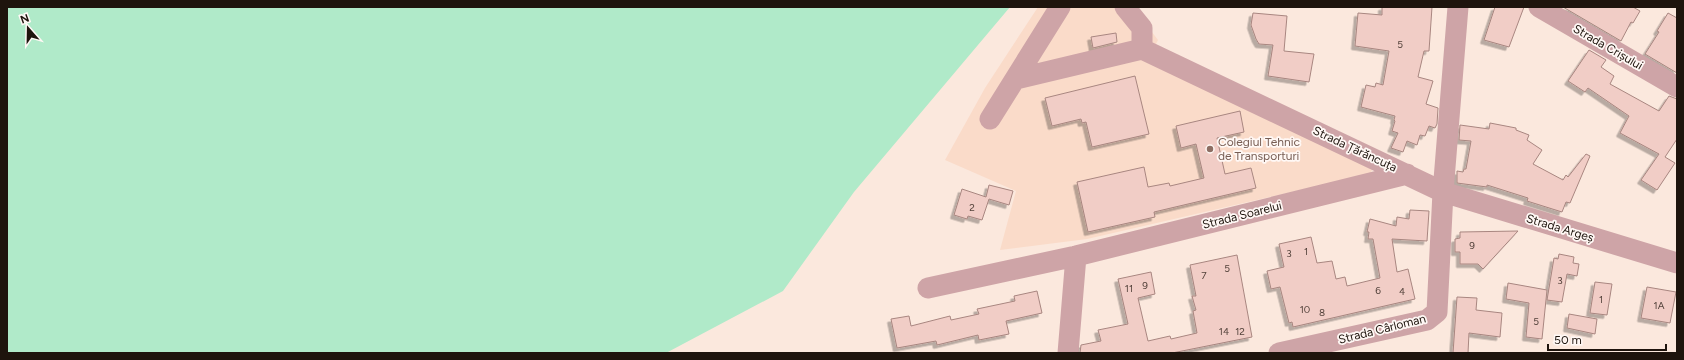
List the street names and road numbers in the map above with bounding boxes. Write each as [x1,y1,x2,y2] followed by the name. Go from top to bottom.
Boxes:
[1571,21,1645,73] street label: Strada Crișului
[1311,123,1399,175] street label: Strada Țărăncuța
[1201,198,1283,232] street label: Strada Soarelui
[1525,211,1596,245] street label: Strada Argeș
[1337,311,1427,347] street label: Strada Cârloman

